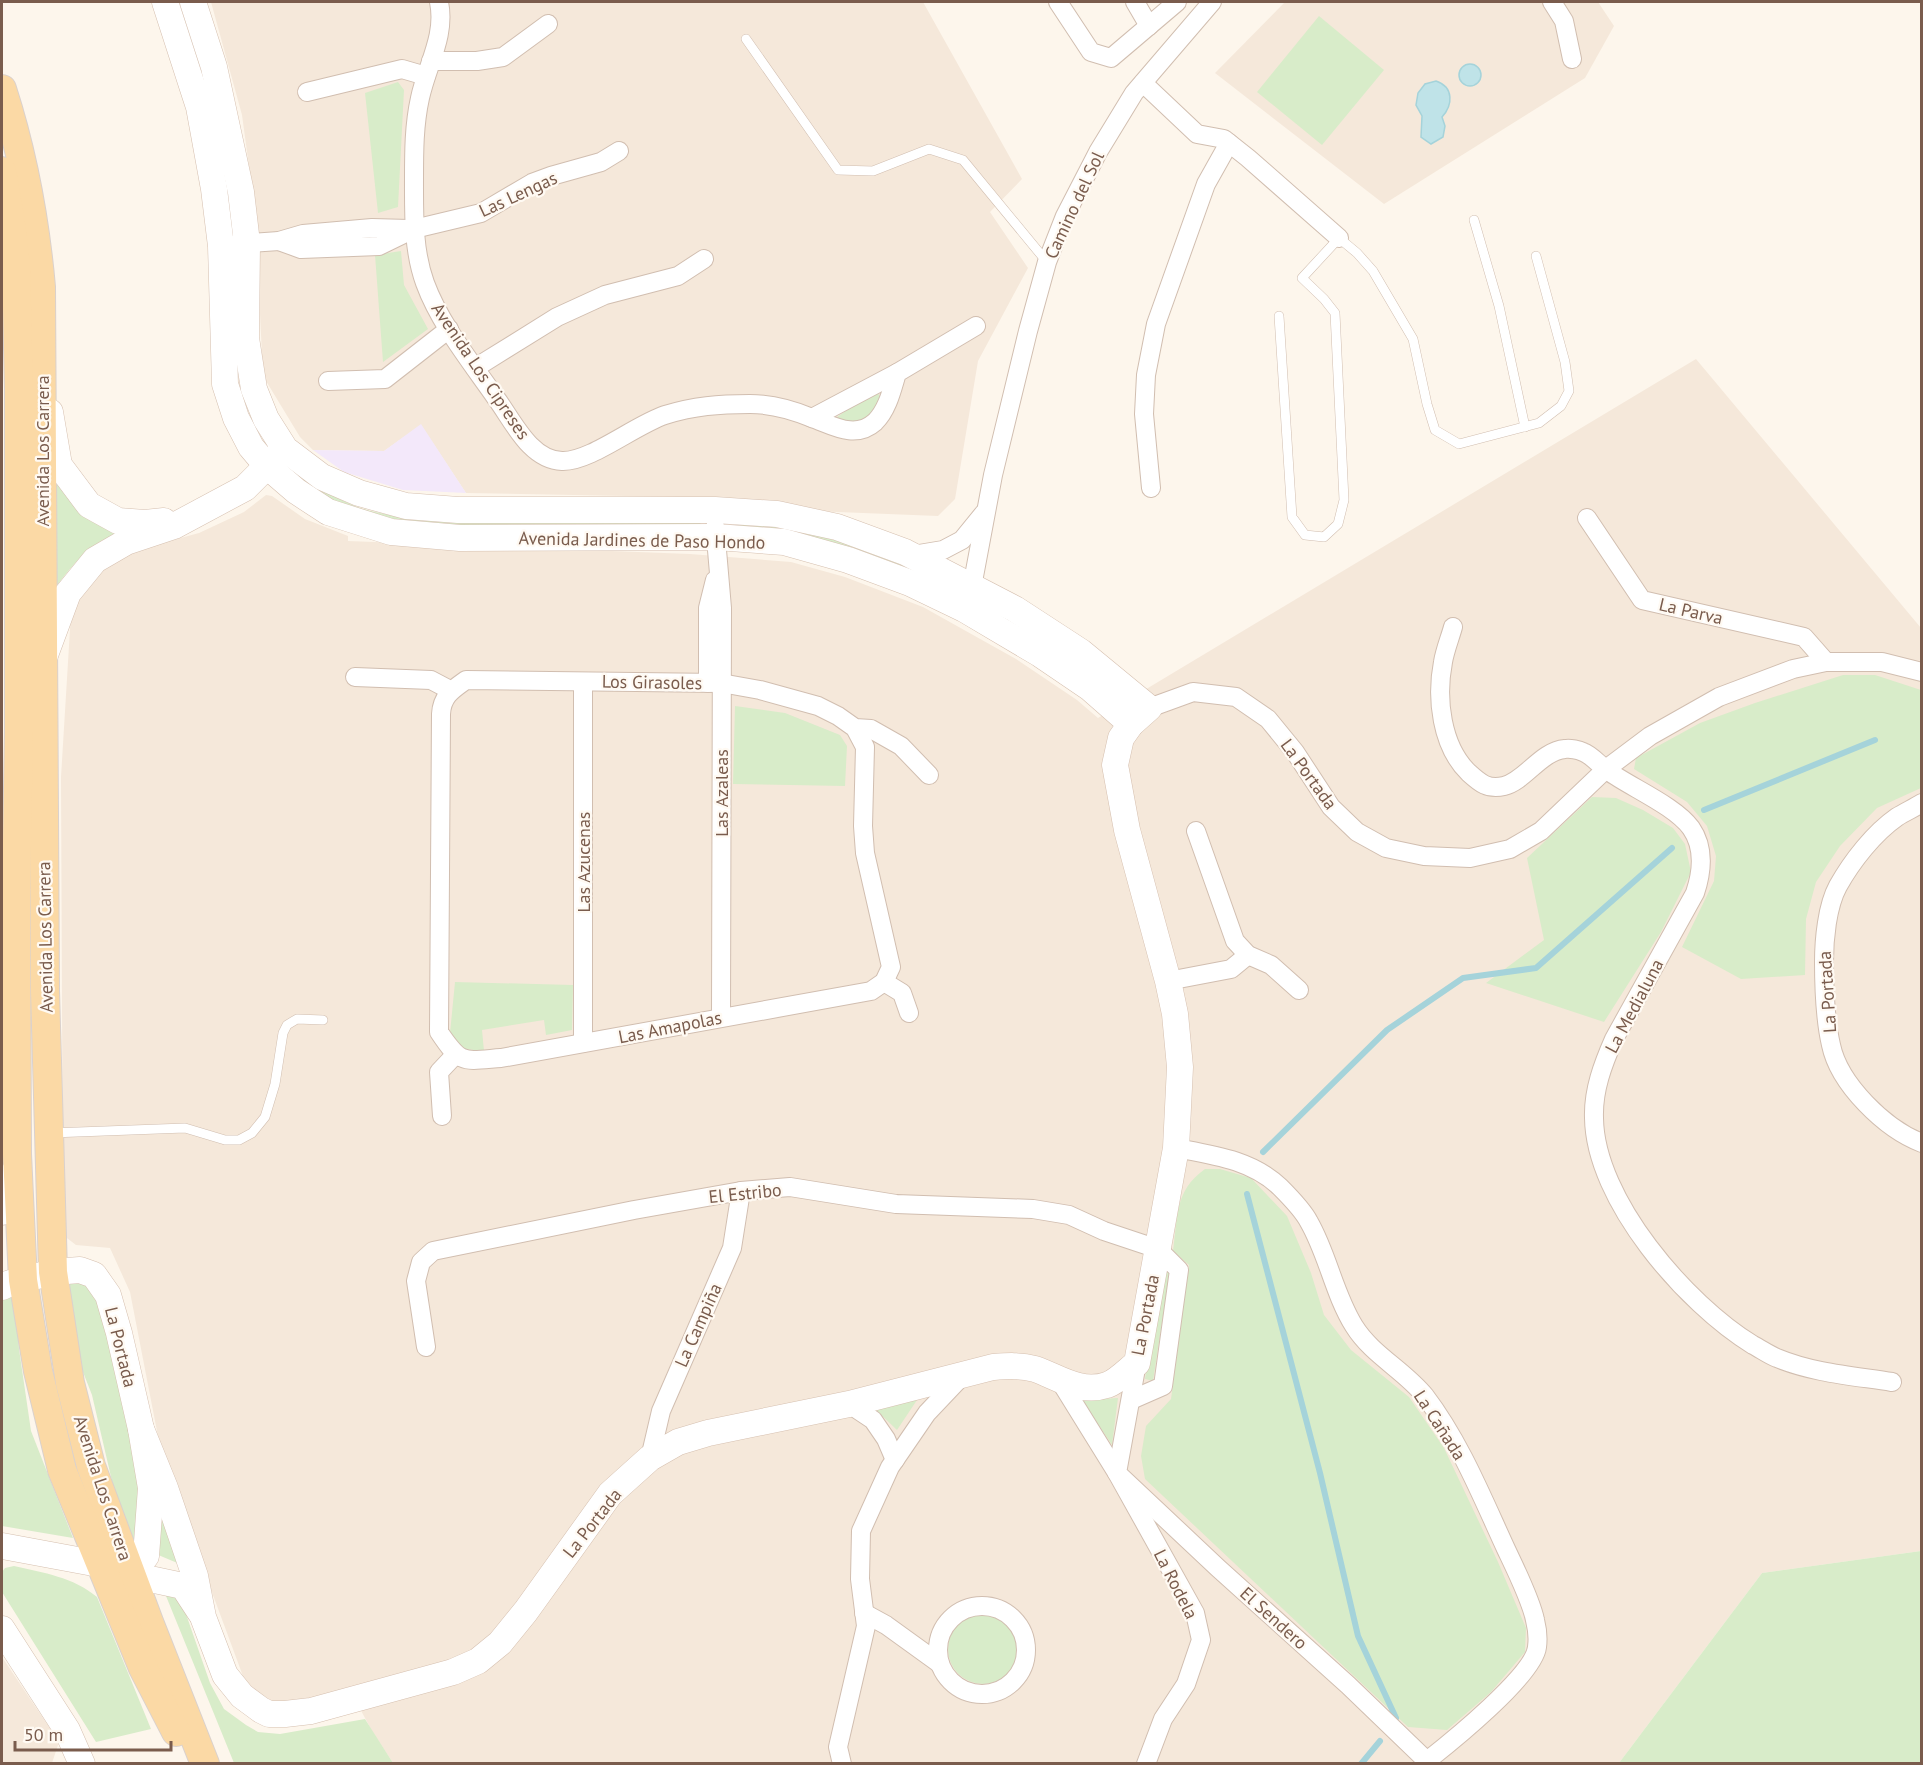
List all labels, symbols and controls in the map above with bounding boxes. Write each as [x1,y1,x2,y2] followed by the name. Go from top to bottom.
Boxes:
[1039,147,1109,262] street label: Camino del Sol
[475,166,561,222] street label: Las Lengas
[427,298,535,444] street label: Avenida Los Cipreses
[31,375,54,527] street label: Avenida Los Carrera
[518,526,766,554] street label: Avenida Jardines de Paso Hondo
[1657,593,1725,629] street label: La Parva
[602,670,702,694] street label: Los Girasoles
[1276,734,1342,814] street label: La Portada
[710,749,733,837] street label: Las Azaleas
[572,812,595,912] street label: Las Azucenas
[32,861,58,1013] street label: Avenida Los Carrera
[1813,950,1841,1034] street label: La Portada
[1600,955,1668,1057] street label: La Medialuna
[616,1006,724,1048] street label: Las Amapolas
[707,1178,783,1208] street label: El Estribo
[1126,1273,1164,1357] street label: La Portada
[669,1279,727,1371] street label: La Campiña
[100,1304,142,1390] street label: La Portada
[1409,1386,1471,1464] street label: La Cañada
[69,1413,137,1563] street label: Avenida Los Carrera
[558,1484,626,1562] street label: La Portada
[1149,1545,1203,1623] street label: La Rodela
[1236,1582,1312,1654] street label: El Sendero
[15,1714,171,1752] scale bar
[24,1723,63,1746] text: 50 m

